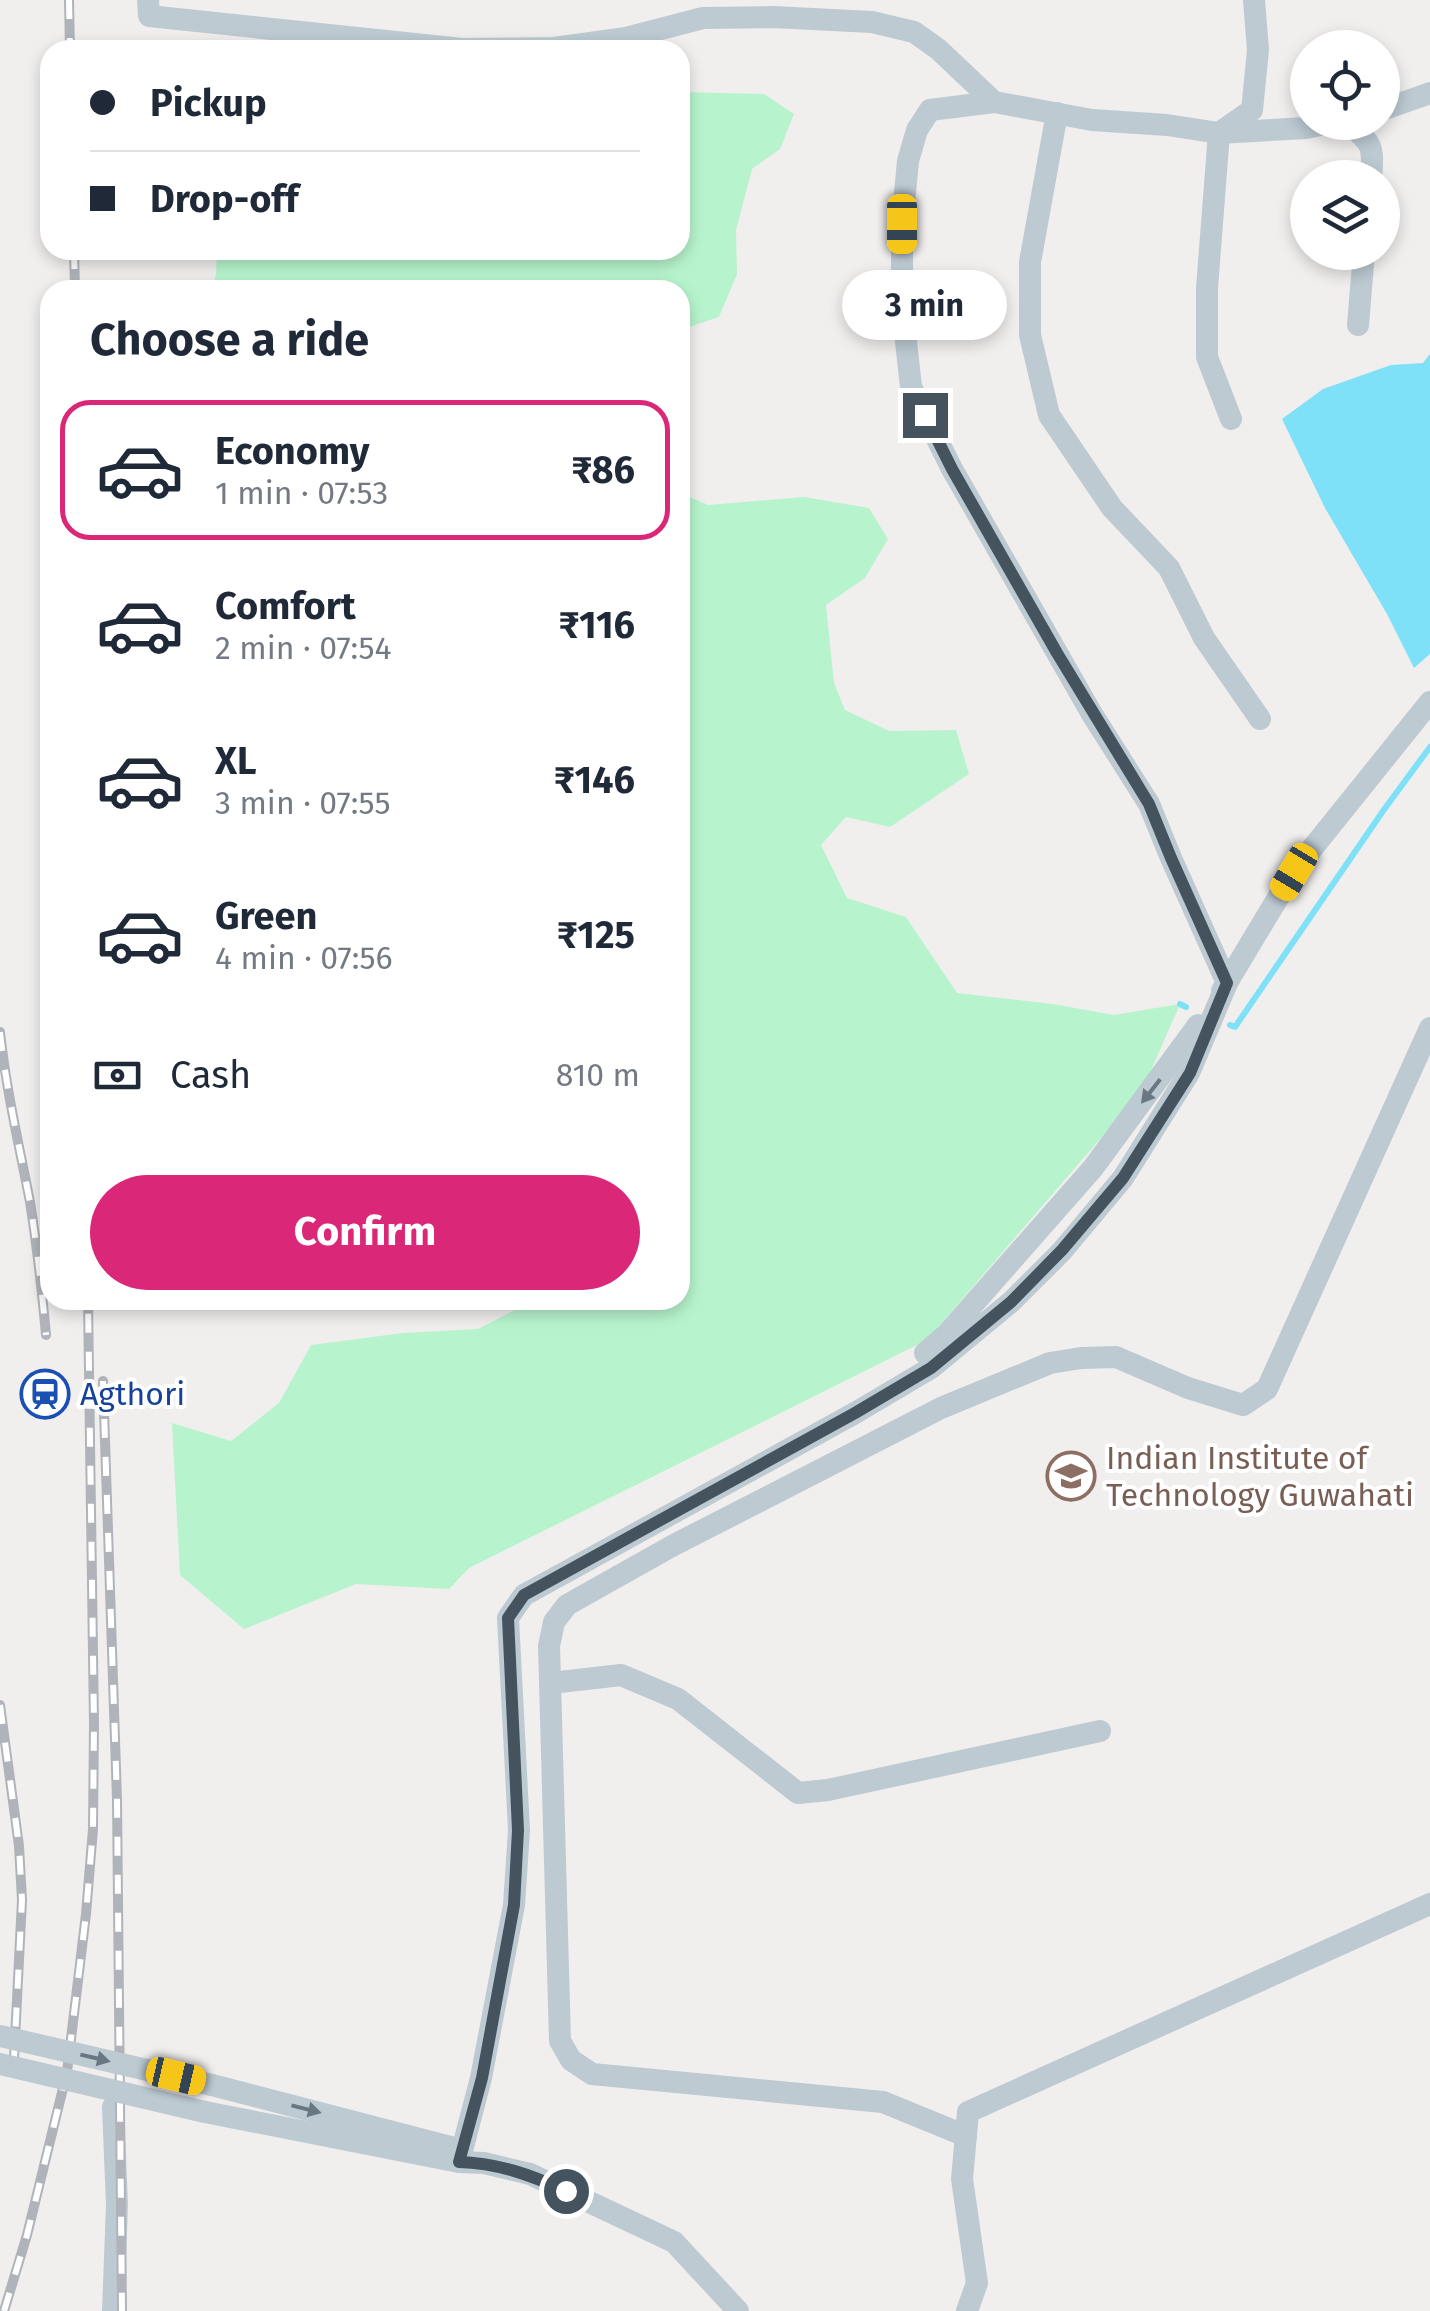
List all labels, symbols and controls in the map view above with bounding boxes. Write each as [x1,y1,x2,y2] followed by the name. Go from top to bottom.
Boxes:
[1290,30,1400,270] map controls
[1290,30,1400,140] button: locate
[150,80,267,126] text: Pickup
[1290,160,1400,270] button: layers
[150,176,298,222] text: Drop-off
[887,194,917,254] car
[842,270,1008,340] callout: 3 min
[885,286,964,324] text: 3 min
[90,313,369,367] text: Choose a ride
[903,393,948,438] route end
[95,425,185,515] icon: car
[215,428,370,474] text: Economy
[571,447,635,493] text: ₹86
[215,474,388,512] text: 1 min · 07:53
[95,580,185,670] icon: car
[215,583,356,629] text: Comfort
[558,602,635,648] text: ₹116
[215,629,391,667] text: 2 min · 07:54
[95,735,185,825] icon: car
[215,738,257,784] text: XL
[554,757,635,803] text: ₹146
[215,784,390,822] text: 3 min · 07:55
[1266,839,1322,905] car
[95,890,185,980] icon: car
[215,893,318,939] text: Green
[557,912,635,958] text: ₹125
[215,939,393,977] text: 4 min · 07:56
[90,1048,145,1103] icon: cash
[170,1052,251,1098] text: Cash
[556,1056,640,1094] text: 810 m
[1141,1078,1161,1104] one-way arrow
[90,1175,640,1290] button: Confirm
[19,1368,71,1420] station icon: Agthori
[80,1375,185,1413] place label: Agthori
[1106,1439,1414,1514] place label: Indian Institute of Technology Guwahati
[1045,1450,1097,1502] school or university icon: Indian Institute of Technology Guwahati
[80,2051,111,2066] one-way arrow
[143,2055,209,2097] car
[291,2102,322,2117] one-way arrow
[544,2169,589,2214] route start

